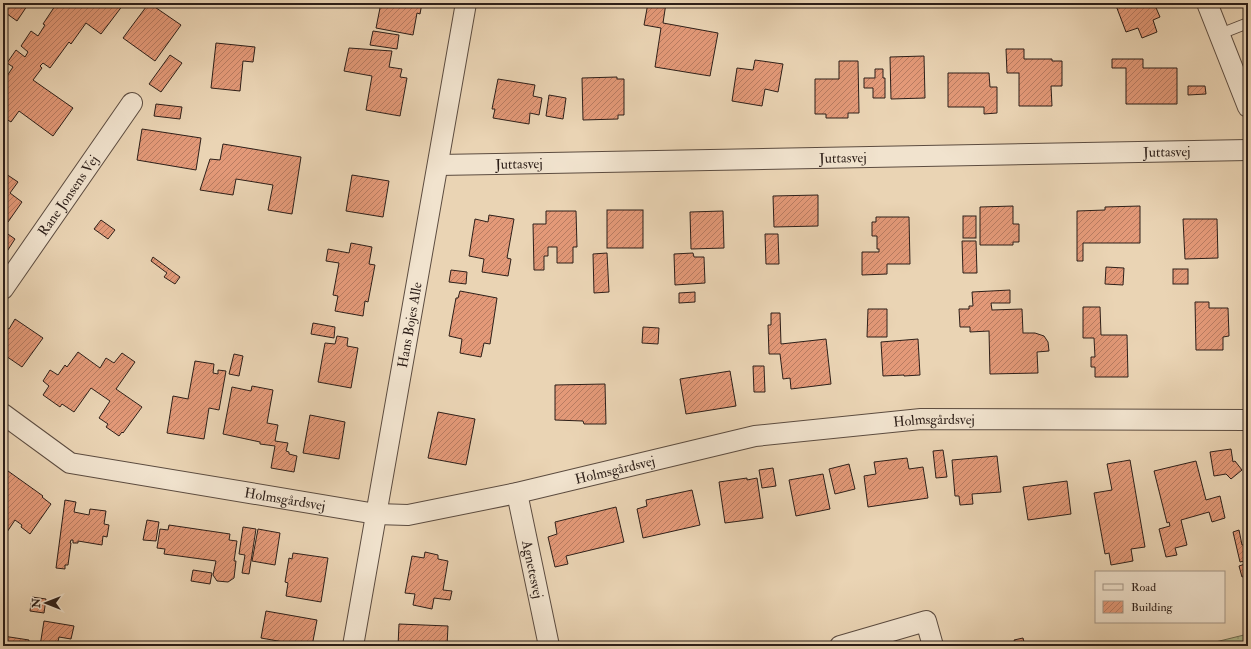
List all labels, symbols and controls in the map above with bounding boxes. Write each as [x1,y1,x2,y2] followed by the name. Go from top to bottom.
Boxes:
[1142,143,1191,161] street label: Juttasvej
[818,149,867,167] street label: Juttasvej
[34,152,102,239] street label: Rane Jonsens Vej
[494,155,543,173] street label: Juttasvej
[394,281,426,369] street label: Hans Bojes Alle
[892,411,975,431] street label: Holmsgårdsvej
[573,452,657,488] street label: Holmsgårdsvej
[243,484,327,514] street label: Holmsgårdsvej
[518,538,547,600] street label: Agnetesvej
[1095,571,1225,623] legend
[1131,580,1156,595] text: Road
[26,583,66,623] north arrow
[30,597,43,609] text: N
[1131,600,1174,615] text: Building

